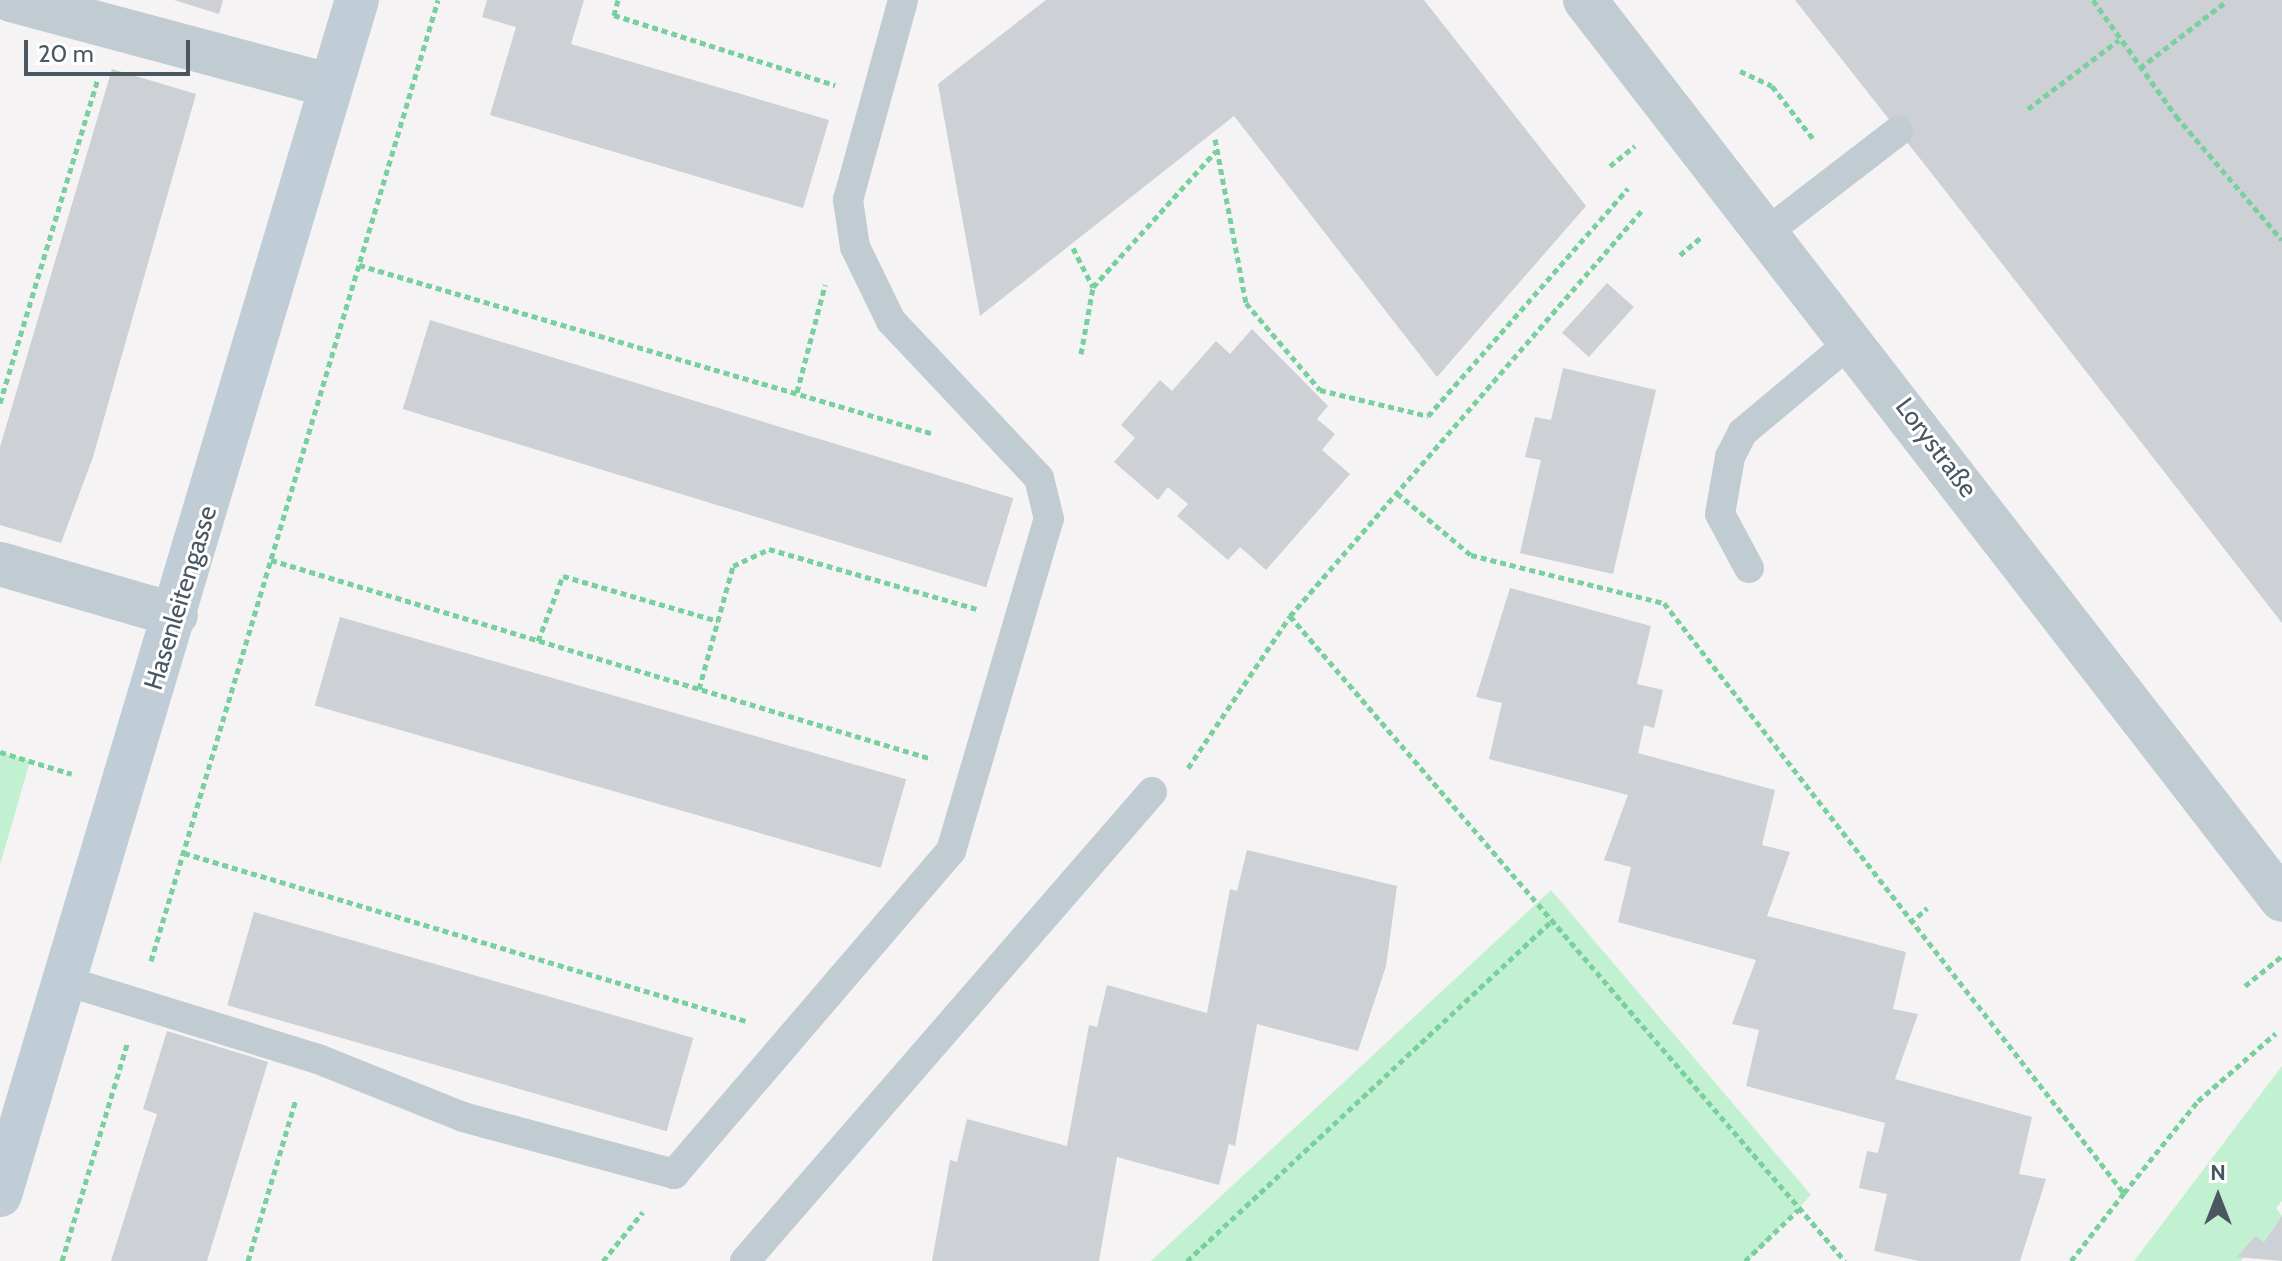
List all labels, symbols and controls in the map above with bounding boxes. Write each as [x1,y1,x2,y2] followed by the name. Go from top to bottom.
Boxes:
[28,24,194,74] scale bar
[38,39,94,68] text: 20 m
[1888,392,1984,504] street label: Lorystraße
[138,502,224,694] street label: Hasenleitengasse
[2178,1157,2258,1237] north arrow
[2210,1159,2226,1186] text: N

